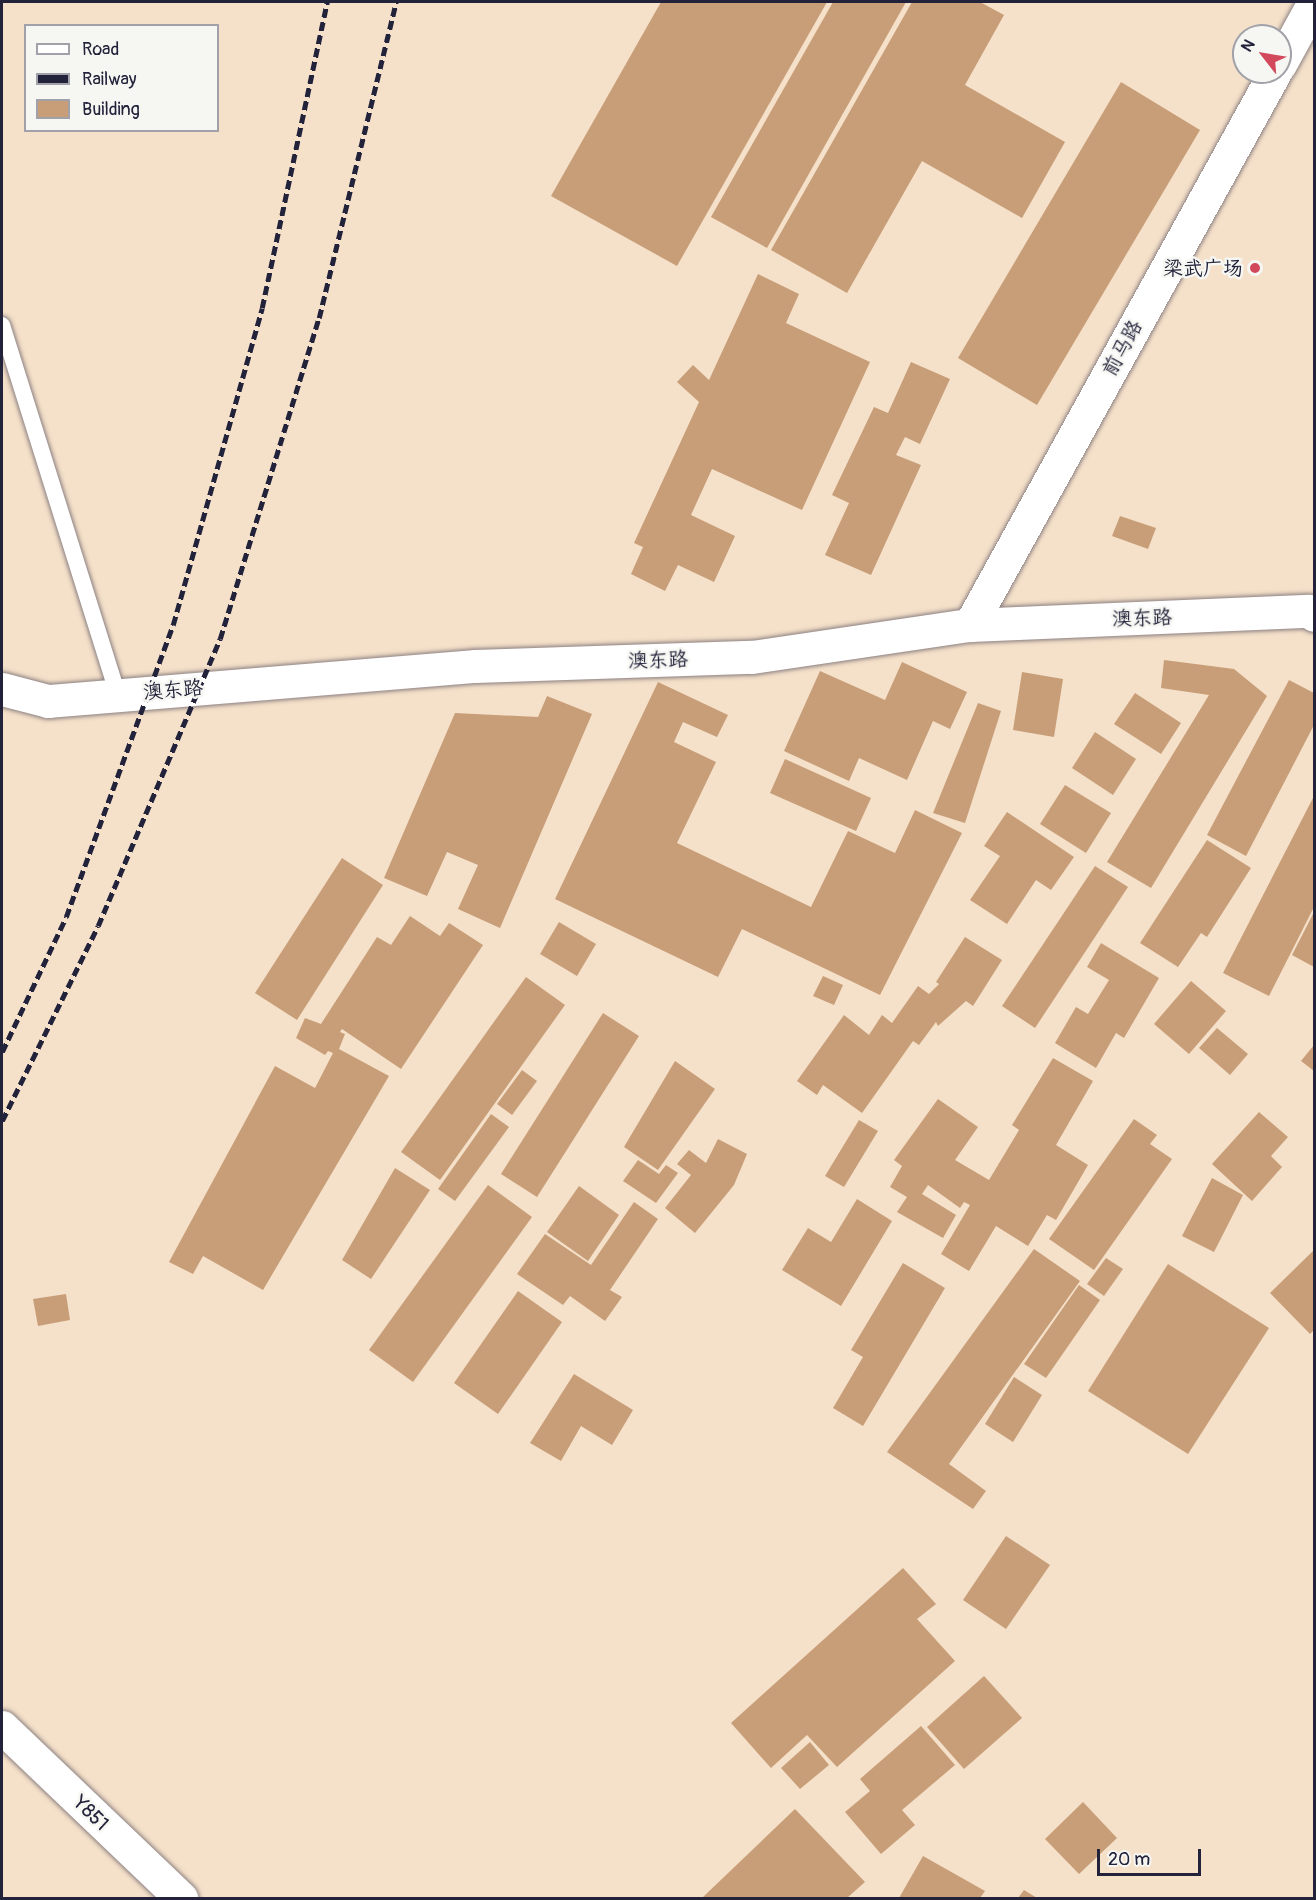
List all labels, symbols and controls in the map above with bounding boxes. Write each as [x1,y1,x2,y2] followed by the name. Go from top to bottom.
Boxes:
[24,24,219,132] legend
[1232,24,1292,84] north arrow
[1237,36,1260,56] text: N
[82,38,119,61] text: Road
[82,68,137,91] text: Railway
[82,98,140,121] text: Building
[1163,256,1243,280] place label: 梁武广场
[1248,261,1262,275] marker: 梁武广场
[1097,316,1147,380] street label: 前马路
[1112,605,1172,631] street label: 澳东路
[628,647,688,673] street label: 澳东路
[142,675,204,705] street label: 澳东路
[68,1790,114,1836] street label: Y851
[1100,1837,1204,1875] scale bar
[1108,1848,1150,1871] text: 20 m

